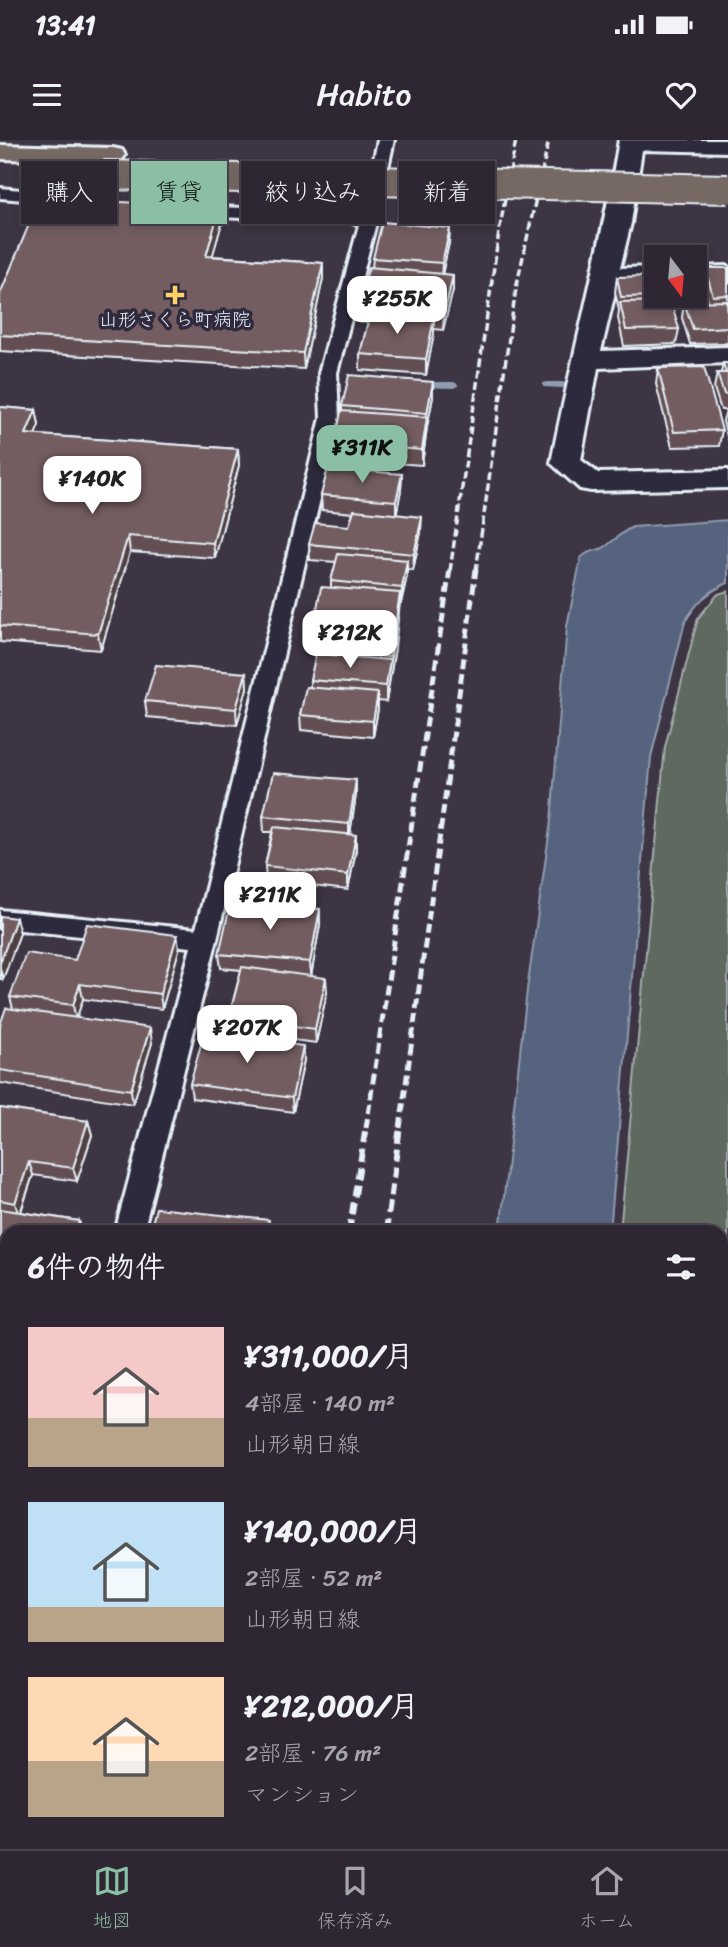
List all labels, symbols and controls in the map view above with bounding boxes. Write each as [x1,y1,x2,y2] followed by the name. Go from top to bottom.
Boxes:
[35,2,96,48] text: 13:41
[317,66,411,123] text: Habito
[28,76,66,114] icon: menu
[662,76,700,114] icon: heart
[21,161,117,224] chip: 購入
[131,161,227,224] chip: 賃貸
[241,161,385,224] chip: 絞り込み
[399,161,495,224] chip: 新着
[644,245,707,308] north arrow
[644,245,707,308] map controls
[348,276,446,336] pin: ¥255K
[363,278,431,319] text: ¥255K
[165,285,185,305] marker: 山形さくら町病院
[99,303,251,336] place label: 山形さくら町病院
[313,426,411,485] pin: ¥311K
[332,427,392,468] text: ¥311K
[43,456,141,516] pin: ¥140K
[59,458,125,499] text: ¥140K
[301,610,399,670] pin: ¥212K
[318,612,382,653] text: ¥212K
[221,872,319,932] pin: ¥211K
[240,874,300,915] text: ¥211K
[198,1006,296,1065] pin: ¥207K
[213,1007,281,1048] text: ¥207K
[28,1240,165,1294] text: 6件の物件
[662,1248,700,1286] icon: filters
[245,1329,414,1383] text: ¥311,000/月
[84,1355,168,1439] icon: home
[245,1383,395,1424] text: 4部屋 · 140 m²
[245,1424,360,1465] text: 山形朝日線
[245,1504,422,1558] text: ¥140,000/月
[84,1530,168,1614] icon: home
[245,1558,382,1599] text: 2部屋 · 52 m²
[245,1599,360,1640] text: 山形朝日線
[245,1679,419,1733] text: ¥212,000/月
[84,1705,168,1789] icon: home
[245,1733,381,1774] text: 2部屋 · 76 m²
[245,1774,359,1815] text: マンション
[93,1862,131,1937] tab: 地図
[317,1862,393,1937] tab: 保存済み
[579,1862,635,1937] tab: ホーム

